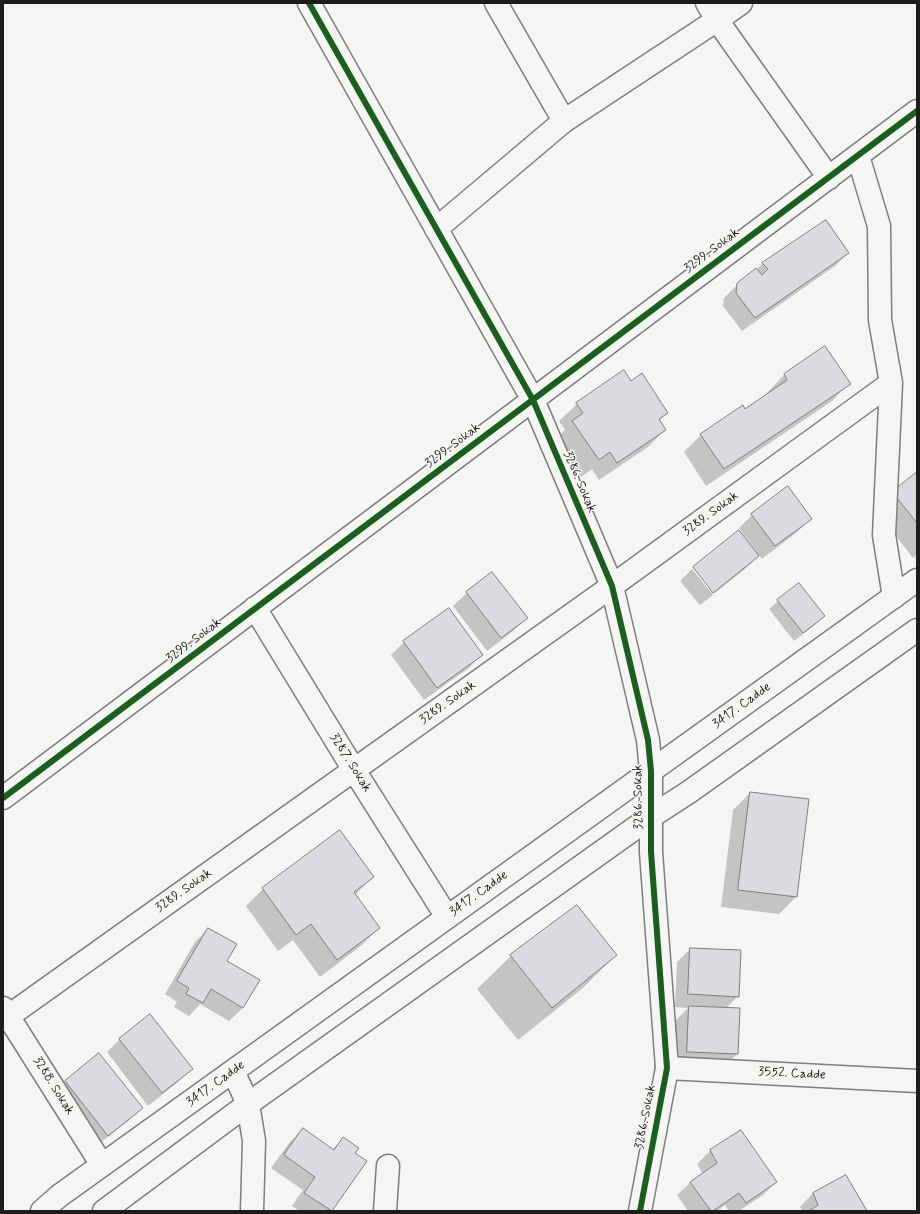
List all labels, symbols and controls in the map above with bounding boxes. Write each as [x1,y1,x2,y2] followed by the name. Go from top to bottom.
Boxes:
[681,225,743,277] street label: 3299. Sokak
[422,420,484,472] street label: 3299. Sokak
[559,449,599,515] street label: 3286. Sokak
[680,489,742,539] street label: 3289. Sokak
[163,615,225,667] street label: 3299. Sokak
[417,678,479,728] street label: 3289. Sokak
[710,680,774,732] street label: 3417. Cadde
[326,731,374,795] street label: 3287. Sokak
[631,764,647,830] street label: 3286. Sokak
[153,866,215,916] street label: 3289. Sokak
[447,868,511,920] street label: 3417. Cadde
[29,1054,77,1118] street label: 3288. Sokak
[184,1058,248,1110] street label: 3417. Cadde
[758,1064,826,1084] street label: 3552. Cadde
[632,1083,660,1151] street label: 3286. Sokak

